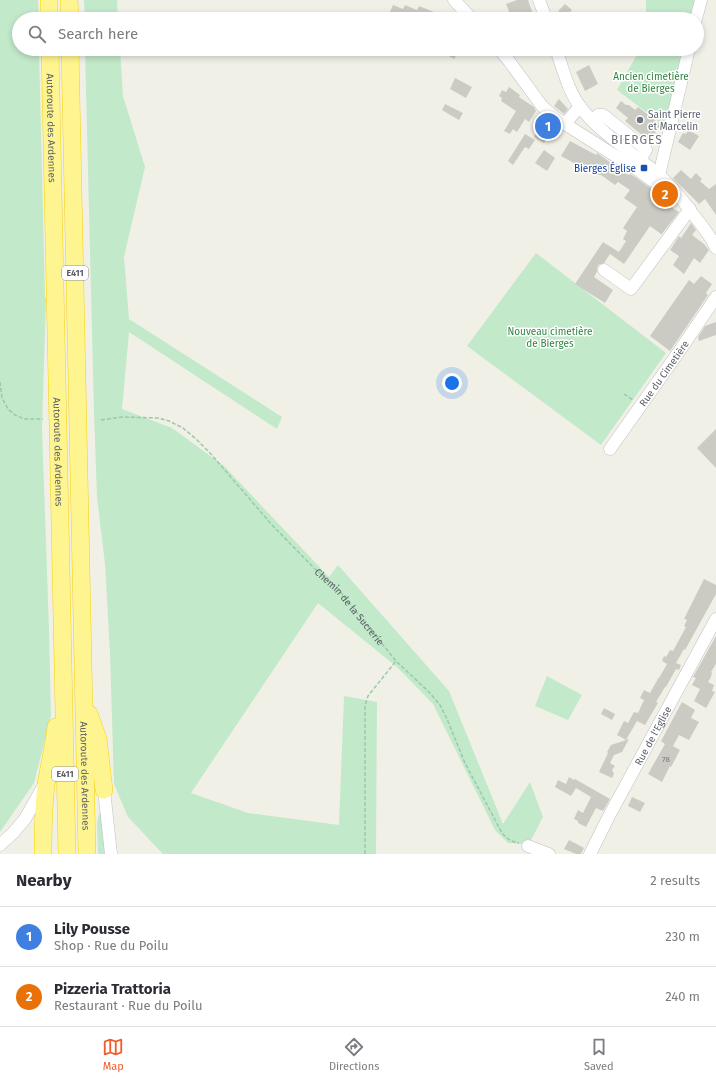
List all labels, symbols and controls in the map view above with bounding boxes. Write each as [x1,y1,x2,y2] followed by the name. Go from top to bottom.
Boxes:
[12,12,704,56] search box
[26,23,48,45] icon: search
[58,25,138,43] text: Search here
[613,71,689,95] park label: Ancien cimetière de Bierges
[44,73,58,183] street label: Autoroute des Ardennes
[648,109,701,133] place label: Saint Pierre et Marcelin
[535,111,561,141] pin: 1
[635,115,645,125] marker: Saint Pierre et Marcelin
[611,133,663,147] district label: BIERGES
[574,161,636,175] place label: Bierges Église
[639,163,649,173] marker: Bierges Église
[652,179,678,209] pin: 2
[62,266,88,280] road number: E411
[507,326,593,350] park label: Nouveau cimetière de Bierges
[637,338,692,409] street label: Rue du Cimetière
[442,373,462,393] your location
[50,397,65,507] street label: Autoroute des Ardennes
[312,566,386,648] street label: Chemin de la Sucrerie
[633,704,674,768] street label: Rue de l'Eglise
[77,721,92,831] street label: Autoroute des Ardennes
[662,755,670,764] house number: 78
[52,767,78,781] road number: E411
[16,870,71,891] text: Nearby
[650,873,700,888] text: 2 results
[54,920,130,938] text: Lily Pousse
[26,929,32,944] text: 1
[665,929,700,944] text: 230 m
[54,938,169,953] text: Shop · Rue du Poilu
[54,980,171,998] text: Pizzeria Trattoria
[26,989,32,1004] text: 2
[665,989,700,1004] text: 240 m
[54,998,203,1013] text: Restaurant · Rue du Poilu
[102,1036,124,1073] tab: Map
[329,1036,379,1073] tab: Directions
[584,1036,614,1073] tab: Saved

